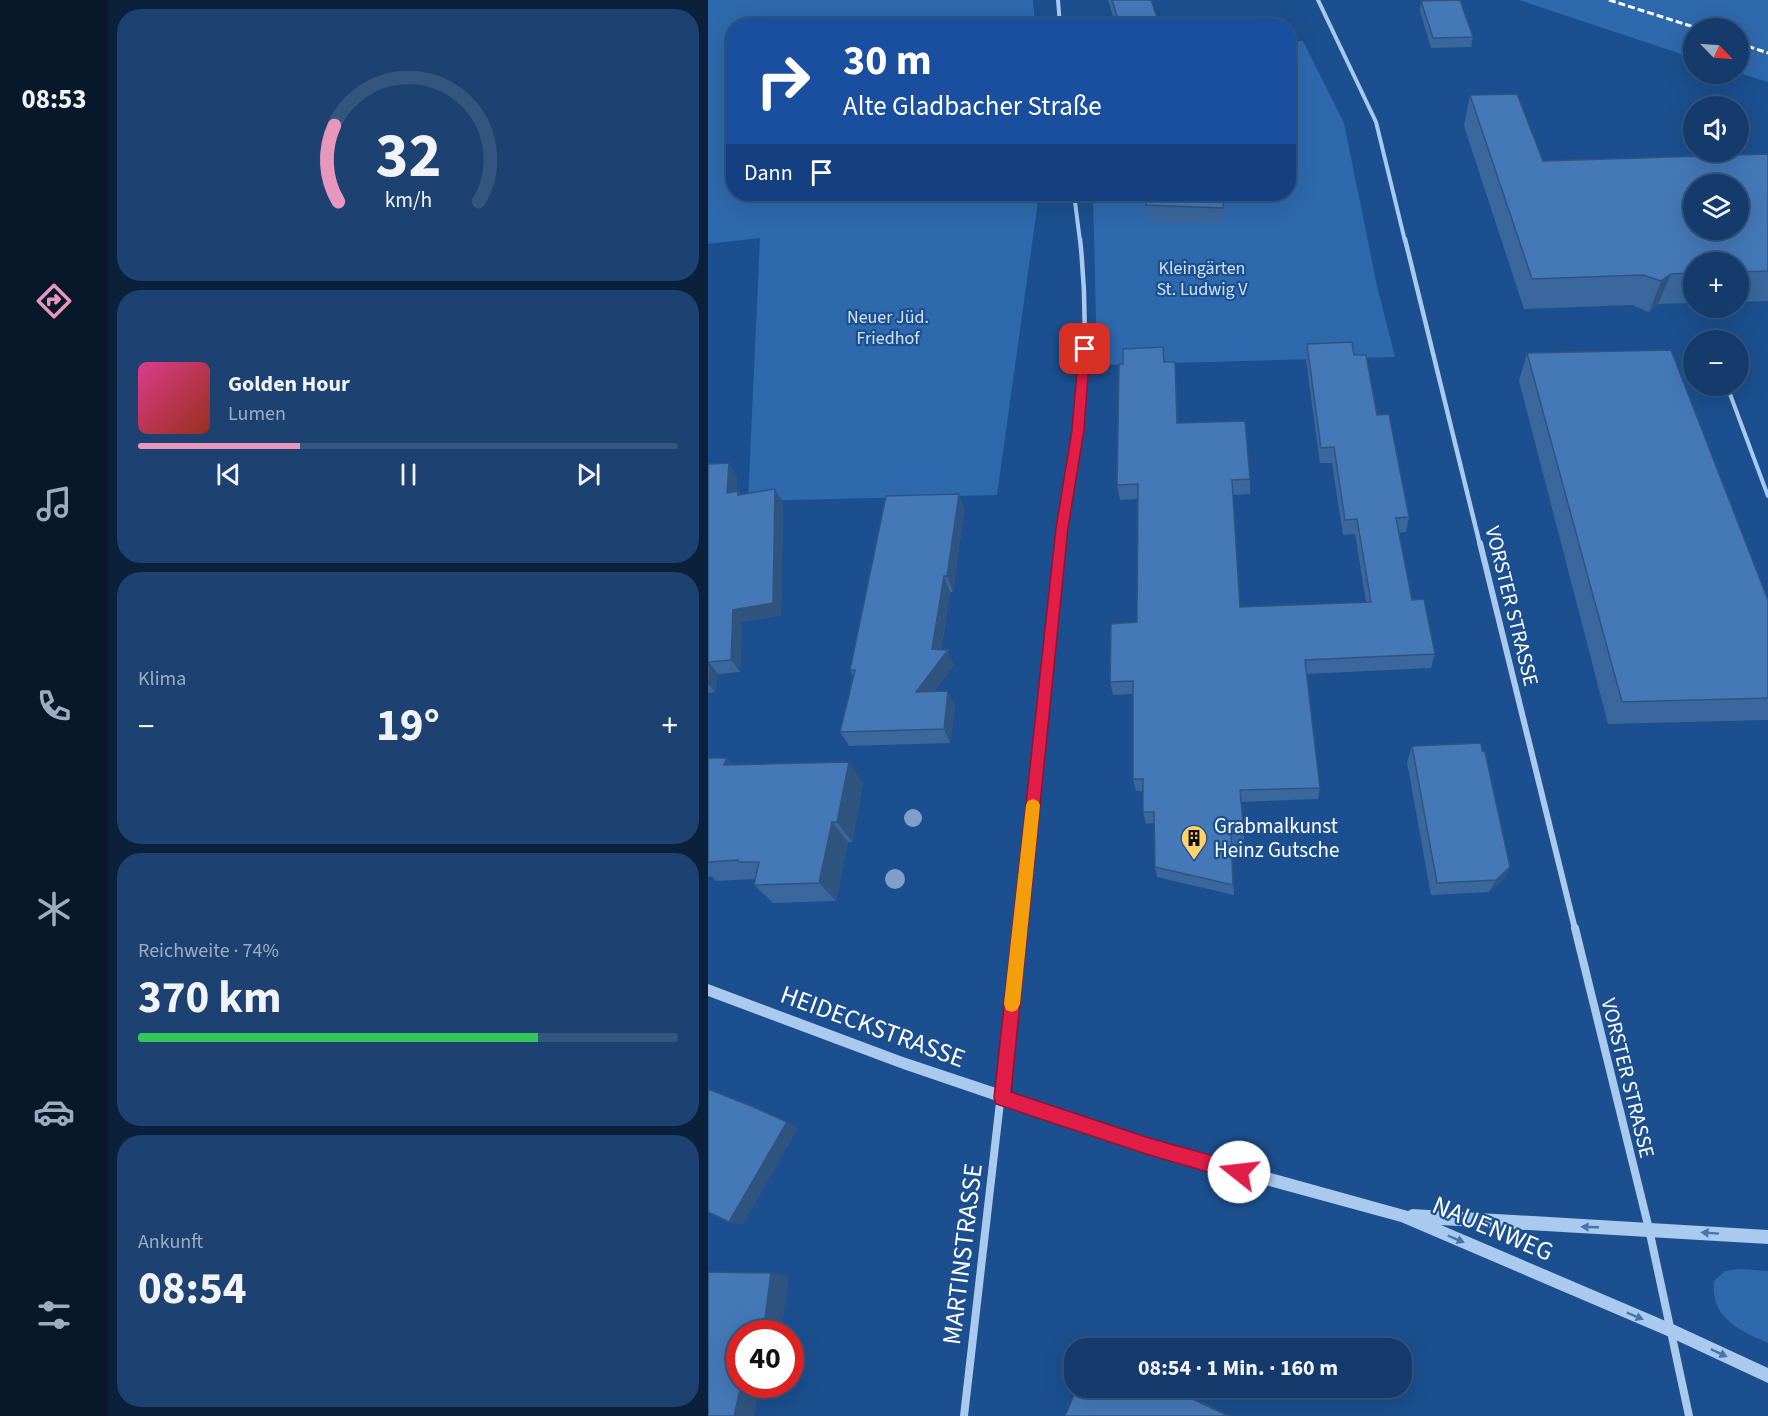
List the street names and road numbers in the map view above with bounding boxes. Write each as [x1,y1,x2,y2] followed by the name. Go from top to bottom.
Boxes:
[1478,523,1546,689] street label: VORSTER STRASSE
[775,976,970,1077] street label: HEIDECKSTRASSE
[1594,995,1662,1161] street label: VORSTER STRASSE
[933,1161,992,1347] street label: MARTINSTRASSE
[1427,1186,1559,1271] street label: NAUENWEG

